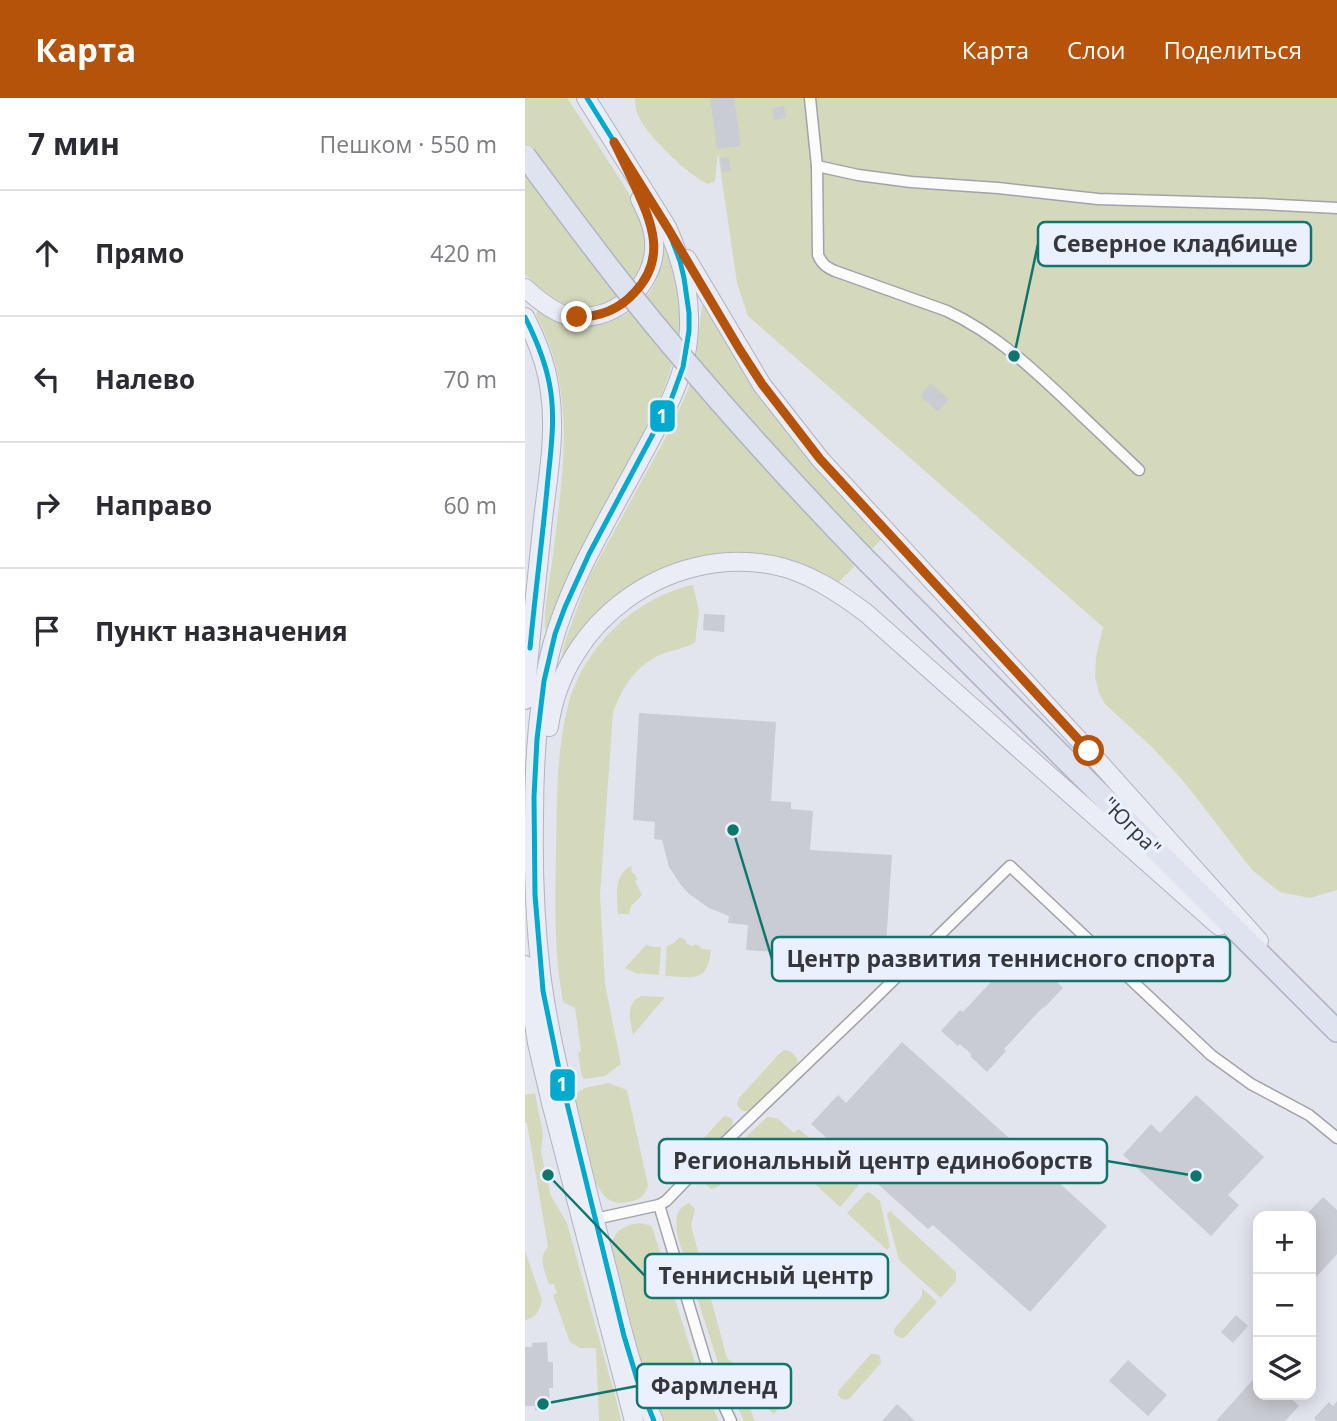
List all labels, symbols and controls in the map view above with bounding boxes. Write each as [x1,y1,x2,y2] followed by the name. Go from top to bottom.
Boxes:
[35,27,136,72] text: Карта
[962,33,1029,66] text: Карта
[1067,33,1126,66] text: Слои
[1164,33,1302,66] text: Поделиться
[28,123,120,164] text: 7 мин
[320,128,497,160] text: Пешком · 550 m
[1038,222,1311,266] callout: Северное кладбище
[1052,227,1298,259] text: Северное кладбище
[28,234,66,272] icon: ahead
[95,235,184,271] text: Прямо
[430,237,497,269] text: 420 m
[561,301,592,332] route end
[28,360,66,398] icon: left
[95,361,195,397] text: Налево
[443,363,497,395] text: 70 m
[649,399,676,433] line badge: 1
[657,403,667,429] text: 1
[28,486,66,524] icon: right
[95,487,212,523] text: Направо
[443,489,497,521] text: 60 m
[28,612,66,650] icon: arrive
[95,613,348,649] text: Пункт назначения
[1073,735,1104,766] route start
[1097,791,1167,861] street label: "Югра"
[772,937,1230,981] callout: Центр развития теннисного спорта
[786,942,1216,974] text: Центр развития теннисного спорта
[549,1068,576,1102] line badge: 1
[557,1071,567,1097] text: 1
[659,1139,1107,1183] callout: Региональный центр единоборств
[673,1144,1093,1176] text: Региональный центр единоборств
[1253,1211,1316,1400] map controls
[1253,1211,1316,1274] button: +
[645,1254,888,1298] callout: Теннисный центр
[659,1259,874,1291] text: Теннисный центр
[1253,1274,1316,1337] button: −
[1253,1337,1316,1400] button: layers
[637,1364,791,1408] callout: Фармленд
[651,1369,777,1401] text: Фармленд

